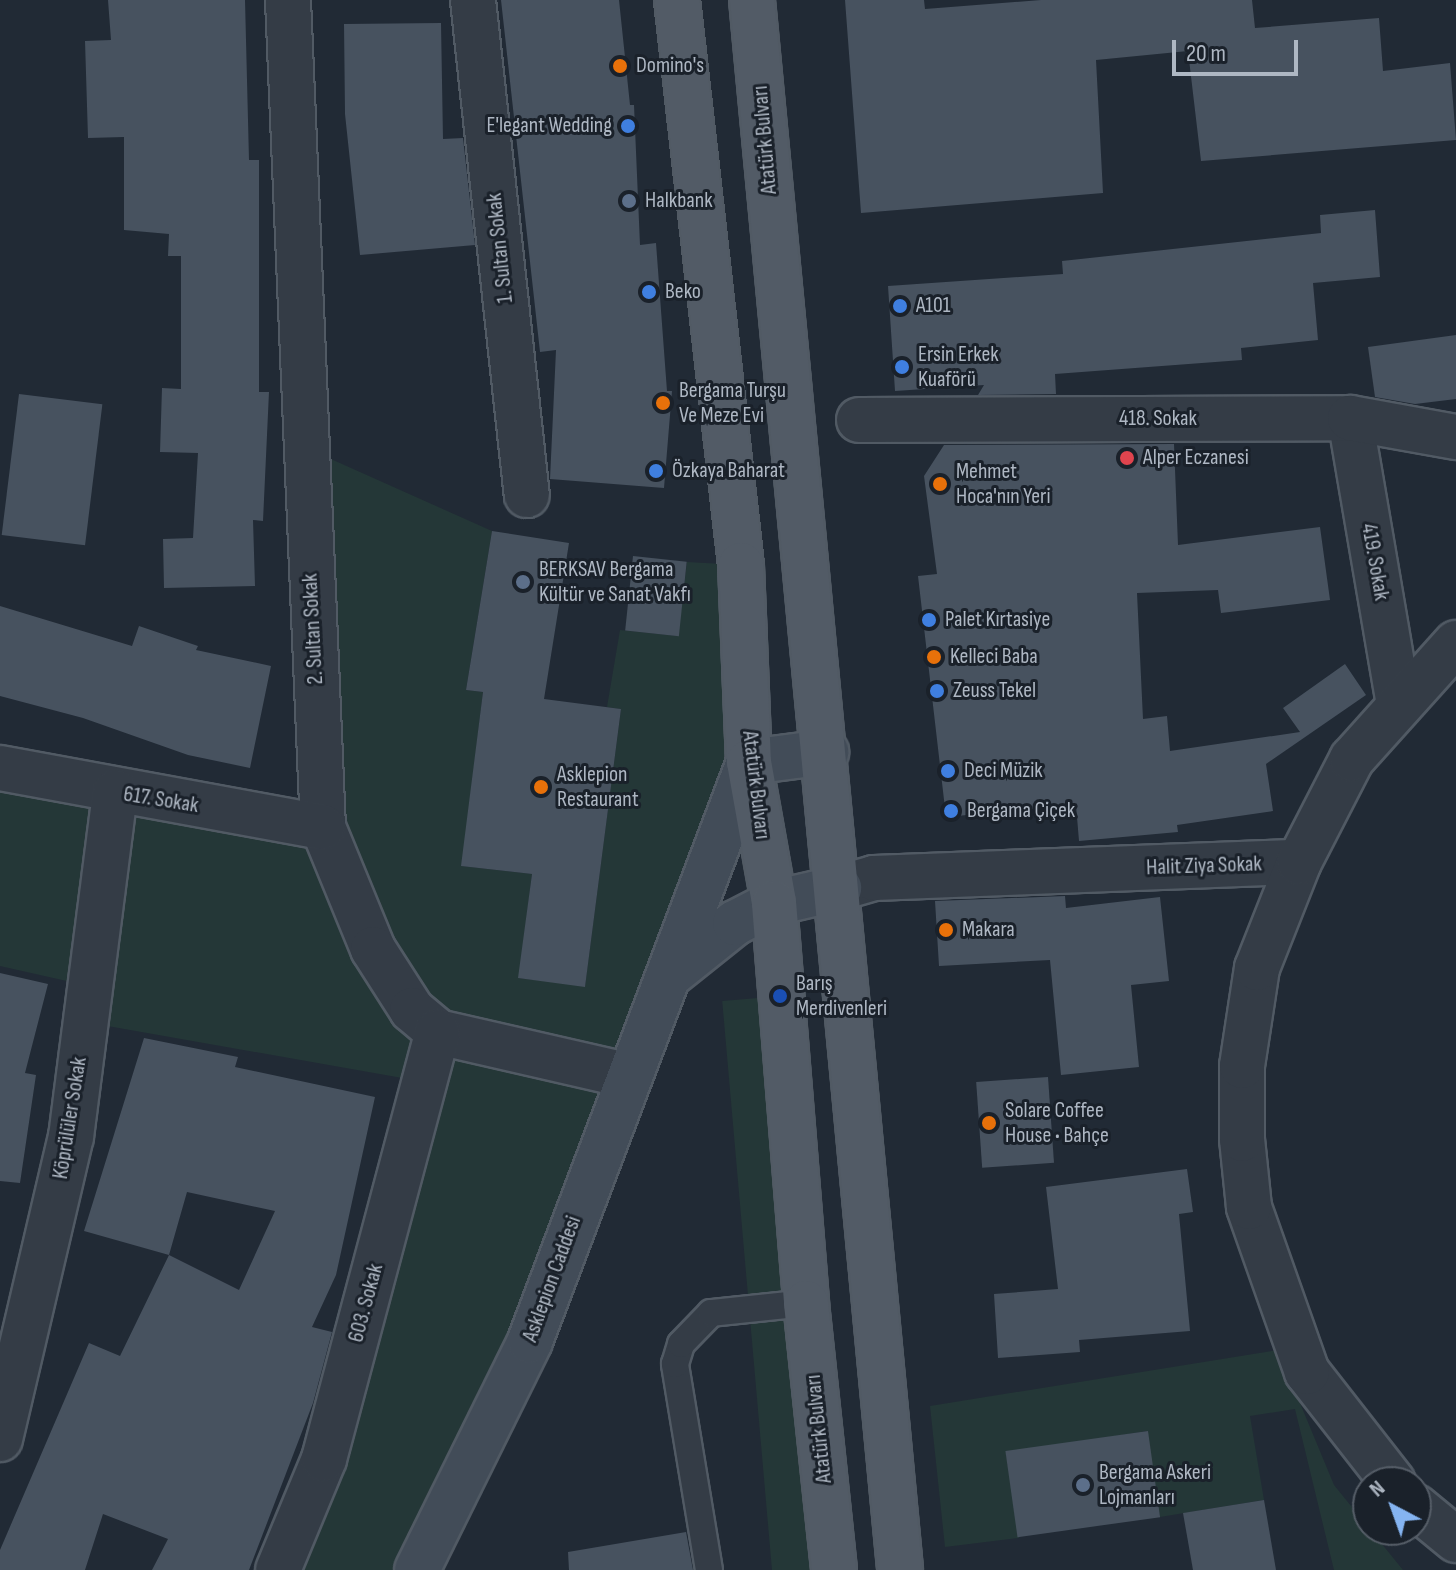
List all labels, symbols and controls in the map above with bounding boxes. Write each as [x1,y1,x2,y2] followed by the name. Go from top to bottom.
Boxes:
[1176,24,1302,74] scale bar
[1186,39,1226,68] text: 20 m
[636,53,704,79] place label: Domino's
[611,57,629,75] marker: Domino's
[747,85,783,195] street label: Atatürk Bulvarı
[486,113,612,139] place label: E'legant Wedding
[619,117,637,135] marker: E'legant Wedding
[645,188,713,214] place label: Halkbank
[481,192,519,304] street label: 1. Sultan Sokak
[620,192,638,210] marker: Halkbank
[665,279,701,305] place label: Beko
[640,283,658,301] marker: Beko
[916,293,951,319] place label: A101
[891,297,909,315] marker: A101
[918,341,999,392] place label: Ersin Erkek Kuaförü
[893,358,911,376] marker: Ersin Erkek Kuaförü
[679,377,786,428] place label: Bergama Turşu Ve Meze Evi
[654,394,672,412] marker: Bergama Turşu Ve Meze Evi
[1119,406,1197,432] street label: 418. Sokak
[1143,445,1249,471] place label: Alper Eczanesi
[1118,449,1136,467] marker: Alper Eczanesi
[672,458,785,484] place label: Özkaya Baharat
[956,458,1050,510] place label: Mehmet Hoca'nın Yeri
[647,462,665,480] marker: Özkaya Baharat
[931,475,949,493] marker: Mehmet Hoca'nın Yeri
[1355,521,1395,603] street label: 419. Sokak
[539,556,691,608] place label: BERKSAV Bergama Kültür ve Sanat Vakfı
[297,573,329,685] street label: 2. Sultan Sokak
[514,573,532,591] marker: BERKSAV Bergama Kültür ve Sanat Vakfı
[945,607,1050,633] place label: Palet Kırtasiye
[920,611,938,629] marker: Palet Kırtasiye
[950,644,1038,670] place label: Kelleci Baba
[925,648,943,666] marker: Kelleci Baba
[953,678,1036,704] place label: Zeuss Tekel
[928,682,946,700] marker: Zeuss Tekel
[736,729,776,841] street label: Atatürk Bulvarı
[964,758,1043,784] place label: Deci Müzik
[557,761,639,812] place label: Asklepion Restaurant
[939,762,957,780] marker: Deci Müzik
[532,778,550,796] marker: Asklepion Restaurant
[122,781,200,819] street label: 617. Sokak
[967,798,1075,824] place label: Bergama Çiçek
[942,802,960,820] marker: Bergama Çiçek
[1146,851,1262,881] street label: Halit Ziya Sokak
[962,917,1015,943] place label: Makara
[937,921,955,939] marker: Makara
[796,970,887,1022] place label: Barış Merdivenleri
[771,987,789,1005] marker: Barış Merdivenleri
[47,1055,93,1181] street label: Köprülüler Sokak
[1005,1097,1109,1148] place label: Solare Coffee House • Bahçe
[980,1114,998,1132] marker: Solare Coffee House • Bahçe
[517,1213,587,1345] street label: Asklepion Caddesi
[343,1261,389,1345] street label: 603. Sokak
[800,1374,838,1484] street label: Atatürk Bulvarı
[1099,1459,1211,1510] place label: Bergama Askeri Lojmanları
[1352,1466,1432,1546] north arrow
[1364,1475,1391,1503] text: N
[1074,1476,1092,1494] marker: Bergama Askeri Lojmanları

